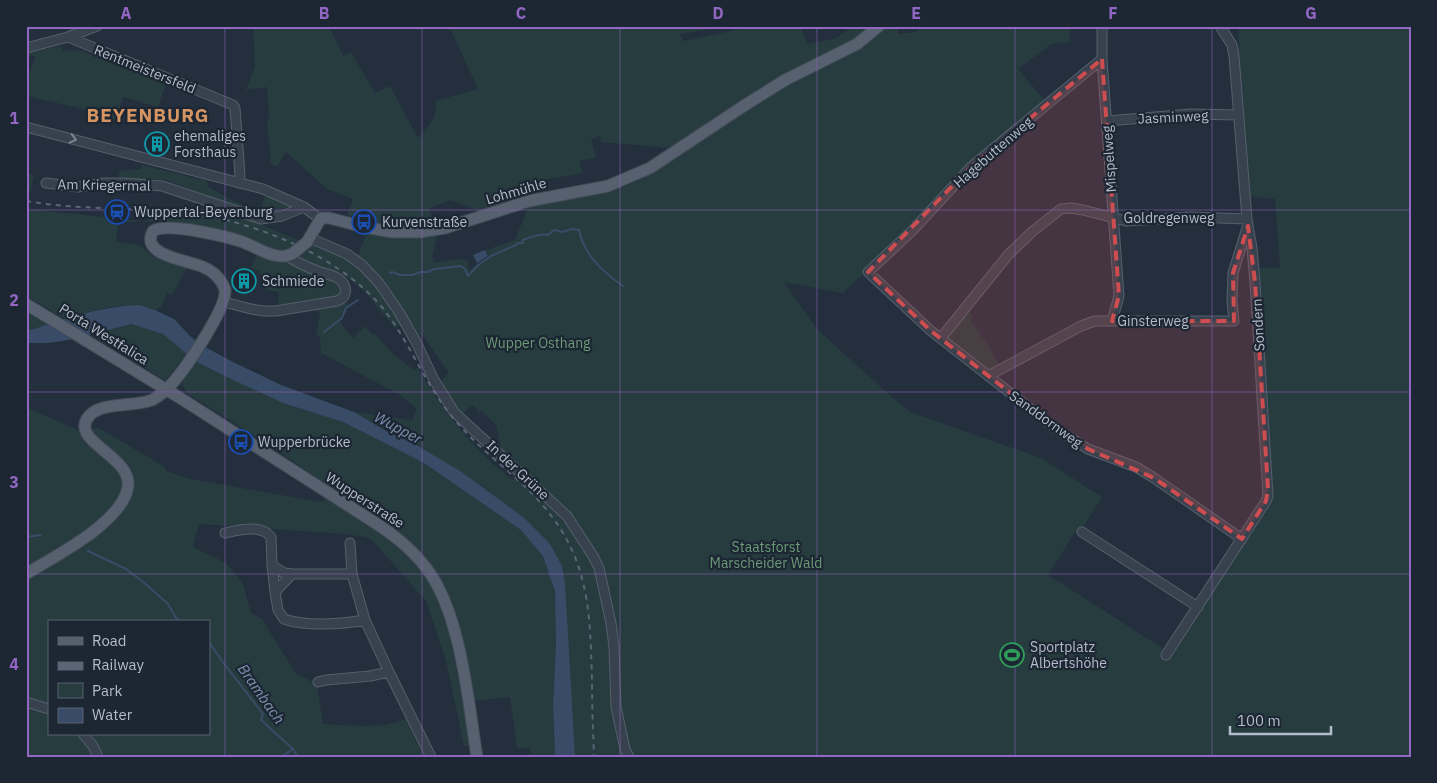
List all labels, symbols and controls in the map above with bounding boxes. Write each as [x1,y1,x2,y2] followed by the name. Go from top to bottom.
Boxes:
[121,3,132,23] text: A
[319,3,330,23] text: B
[516,3,526,23] text: C
[712,3,724,23] text: D
[911,3,921,23] text: E
[1108,3,1118,23] text: F
[1305,3,1317,23] text: G
[92,40,198,98] street label: Rentmeistersfeld
[87,103,209,127] district label: BEYENBURG
[1137,106,1209,128] street label: Jasminweg
[9,108,19,128] text: 1
[950,112,1037,191] street label: Hagebuttenweg
[1098,124,1120,193] street label: Mispelweg
[174,127,246,161] place label: ehemaliges Forsthaus
[144,131,170,157] building icon: ehemaliges Forsthaus
[69,134,77,144] one-way arrow
[484,174,549,208] street label: Lohmühle
[57,175,151,195] street label: Am Kriegermal
[104,199,130,225] station icon: Wuppertal-Beyenburg
[134,203,273,221] place label: Wuppertal-Beyenburg
[351,209,377,235] bus stop icon: Kurvenstraße
[1124,209,1215,227] street label: Goldregenweg
[382,213,468,231] place label: Kurvenstraße
[231,268,257,294] building icon: Schmiede
[262,272,325,290] place label: Schmiede
[9,290,19,310] text: 2
[1248,298,1268,352] street label: Sondern
[56,299,153,369] street label: Porta Westfalica
[1117,312,1189,330] street label: Ginsterweg
[485,334,591,352] park label: Wupper Osthang
[1006,386,1087,452] street label: Sanddornweg
[371,407,426,448] water label: Wupper
[228,429,254,455] bus stop icon: Wupperbrücke
[258,433,351,451] place label: Wupperbrücke
[483,436,553,504] street label: In der Grüne
[322,468,408,532] street label: Wupperstraße
[9,472,19,492] text: 3
[710,538,822,572] park label: Staatsforst Marscheider Wald
[48,620,210,736] legend
[92,631,127,650] text: Road
[1030,638,1107,672] place label: Sportplatz Albertshöhe
[999,642,1025,668] sports icon: Sportplatz Albertshöhe
[9,654,19,674] text: 4
[92,655,145,674] text: Railway
[234,660,289,728] water label: Brambach
[92,681,122,700] text: Park
[1230,703,1331,735] scale bar
[92,705,133,724] text: Water
[1237,711,1281,730] text: 100 m

